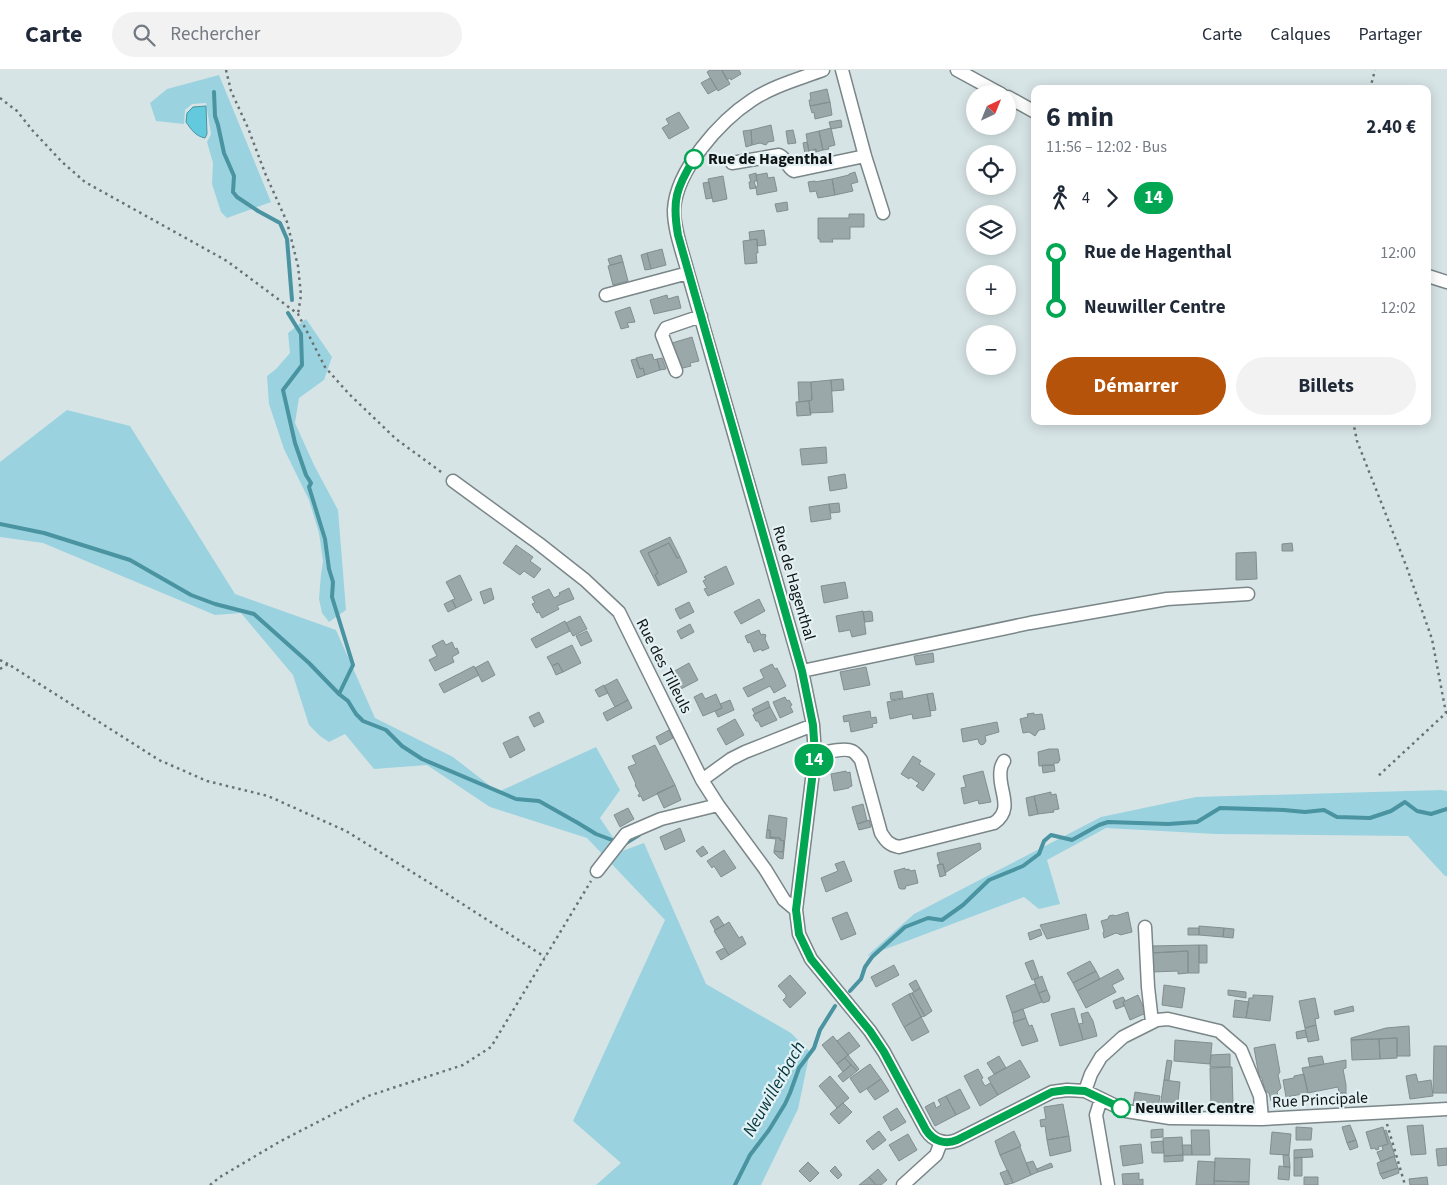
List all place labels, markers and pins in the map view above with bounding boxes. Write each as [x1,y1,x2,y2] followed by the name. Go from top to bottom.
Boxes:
[708,148,833,170] place label: Rue de Hagenthal
[684,149,704,169] marker: Rue de Hagenthal
[1135,1097,1254,1119] place label: Neuwiller Centre
[1111,1098,1131,1118] marker: Neuwiller Centre

